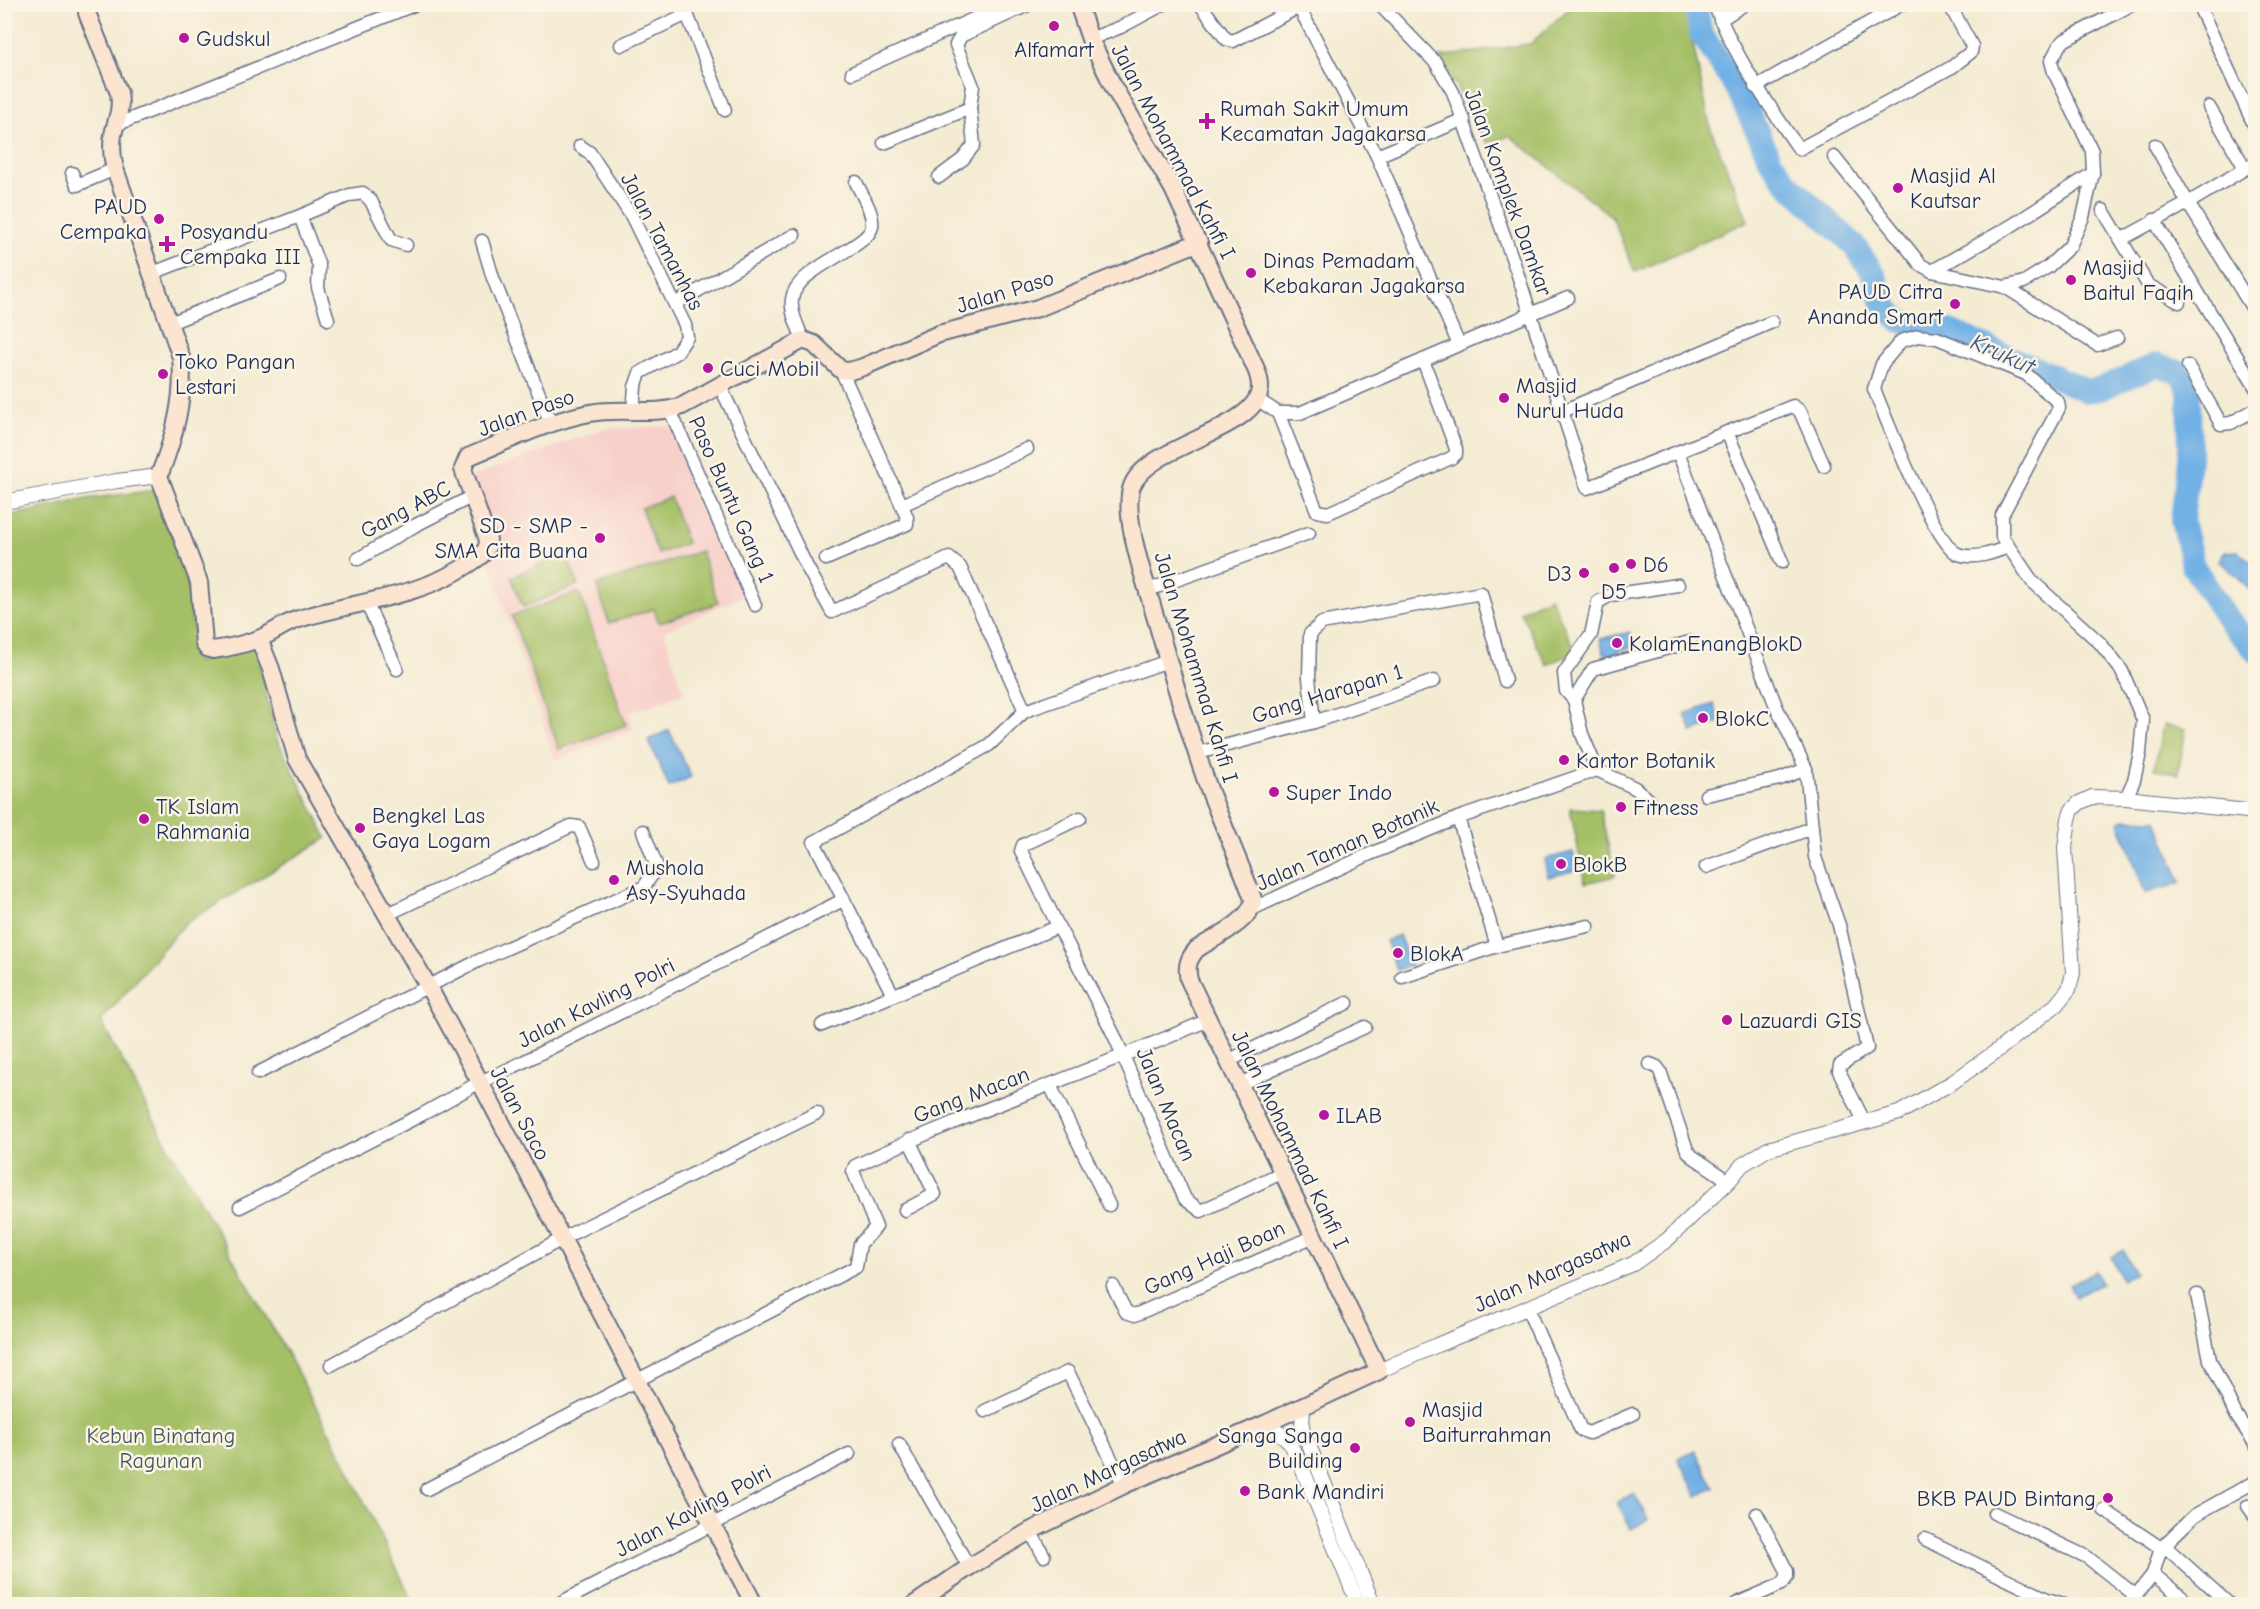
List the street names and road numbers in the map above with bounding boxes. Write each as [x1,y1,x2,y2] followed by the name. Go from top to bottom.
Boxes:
[1105,40,1241,263] street label: Jalan Mohammad Kahfi I
[1458,85,1558,300] street label: Jalan Komplek Damkar
[615,168,709,315] street label: Jalan Tamanhas
[953,265,1057,319] street label: Jalan Paso
[475,384,578,442] street label: Jalan Paso
[683,412,780,587] street label: Paso Buntu Gang 1
[356,475,455,544] street label: Gang ABC
[1149,549,1244,786] street label: Jalan Mohammad Kahfi I
[1249,659,1406,729] street label: Gang Harapan 1
[1252,793,1443,897] street label: Jalan Taman Botanik
[514,952,679,1054] street label: Jalan Kavling Polri
[1226,1026,1354,1253] street label: Jalan Mohammad Kahfi I
[1130,1044,1202,1165] street label: Jalan Macan
[910,1061,1033,1129] street label: Gang Macan
[484,1062,556,1165] street label: Jalan Saco
[1140,1215,1289,1301] street label: Gang Haji Boan
[1470,1226,1635,1318] street label: Jalan Margasatwa
[1026,1423,1190,1518] street label: Jalan Margasatwa
[611,1459,776,1563] street label: Jalan Kavling Polri

